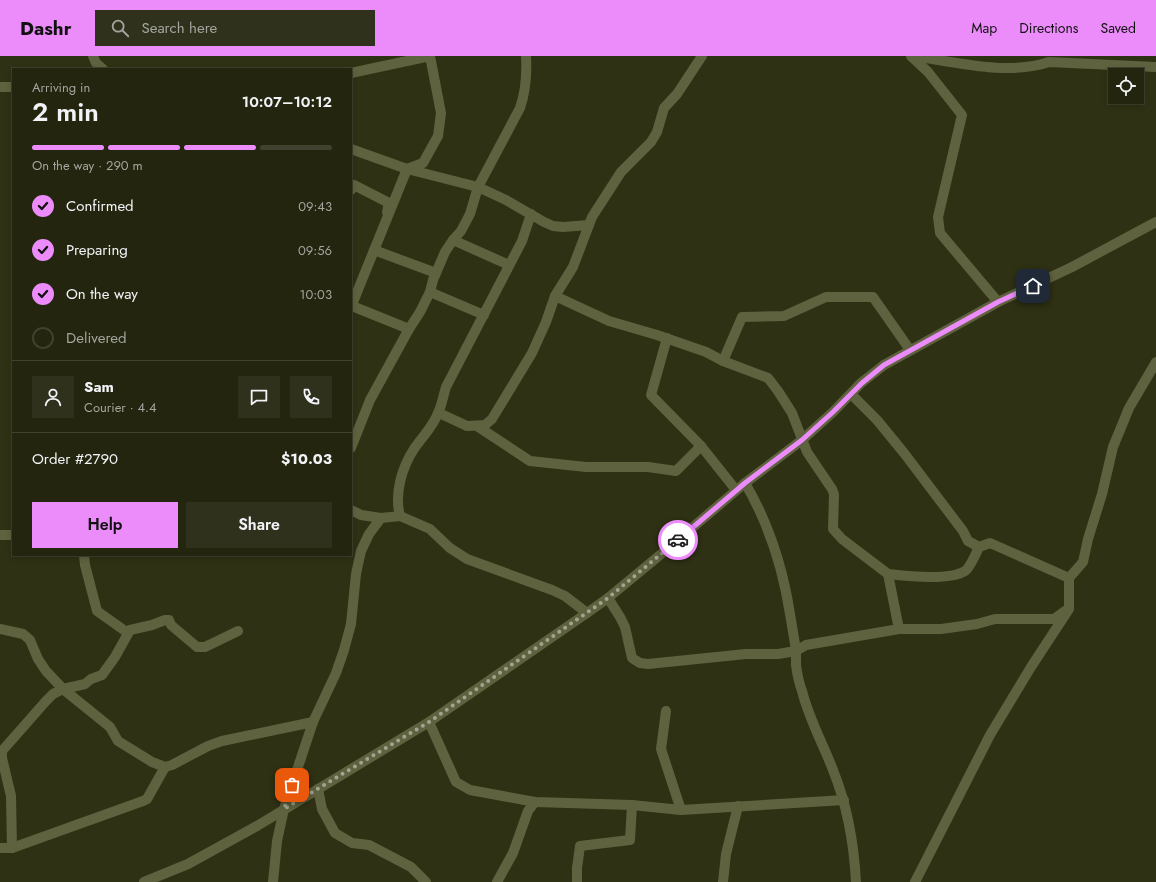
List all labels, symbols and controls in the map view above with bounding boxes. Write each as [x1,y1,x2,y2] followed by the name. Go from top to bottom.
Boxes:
[95,10,375,46] search box
[20,15,71,42] text: Dashr
[109,17,131,39] icon: search
[141,17,217,39] text: Search here
[971,18,997,38] text: Map
[1019,18,1079,38] text: Directions
[1101,18,1136,38] text: Saved
[1108,68,1144,104] map controls
[1108,68,1144,104] button: locate
[32,78,90,97] text: Arriving in
[242,91,332,113] text: 10:07–10:12
[32,93,99,131] text: 2 min
[32,156,143,175] text: On the way · 290 m
[32,195,54,217] icon: check
[66,195,134,217] text: Confirmed
[298,197,332,216] text: 09:43
[32,239,54,261] icon: check
[66,239,128,261] text: Preparing
[298,241,332,260] text: 09:56
[1016,269,1050,303] pin
[1022,275,1044,297] icon: home
[32,283,54,305] icon: check
[66,283,138,305] text: On the way
[300,285,332,304] text: 10:03
[66,327,127,349] text: Delivered
[32,376,74,418] button: person
[84,376,114,398] text: Sam
[238,376,280,418] button: chat
[290,376,332,418] button: phone
[84,398,157,417] text: Courier · 4.4
[32,448,118,470] text: Order #2790
[281,448,332,470] text: $10.03
[32,502,178,548] button: Help
[186,502,332,548] button: Share
[658,520,698,560] courier
[667,529,689,551] icon: car
[275,768,309,802] pin
[281,774,303,796] icon: bag

